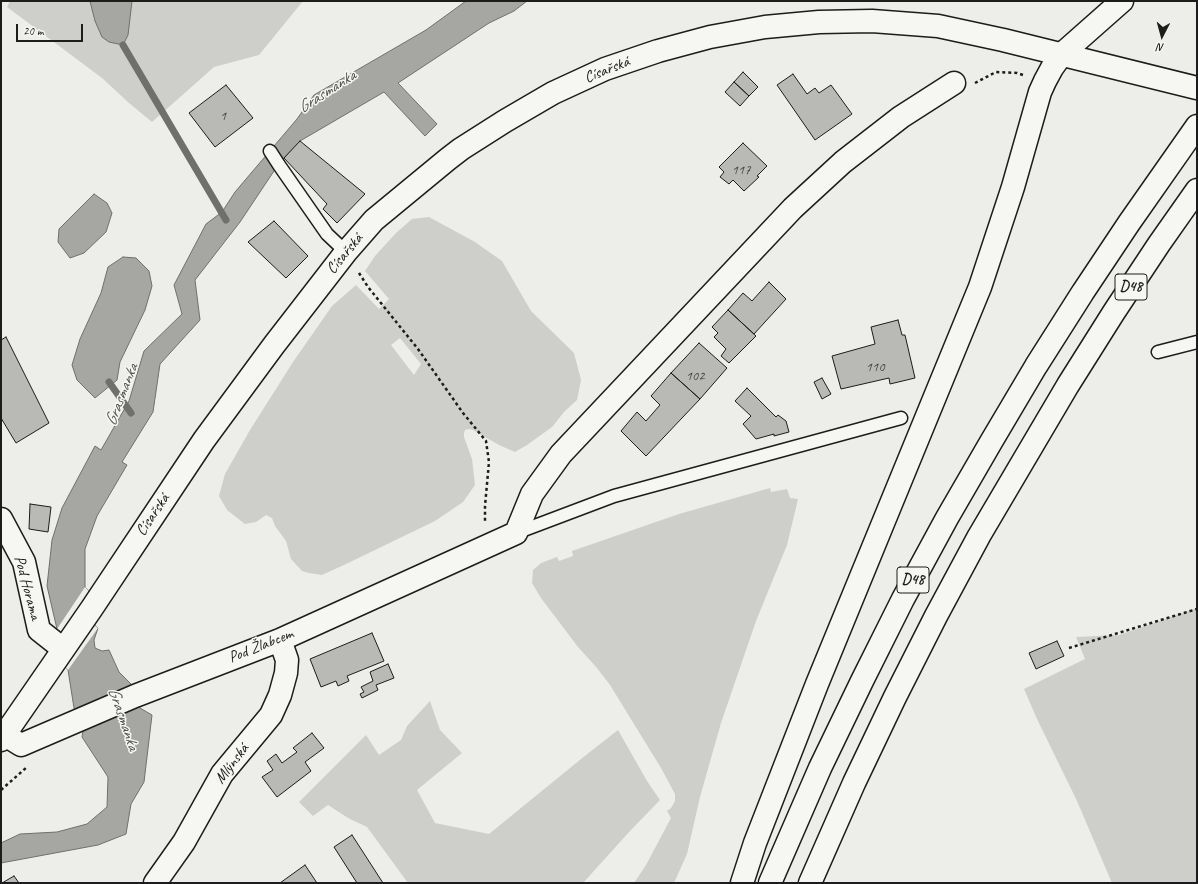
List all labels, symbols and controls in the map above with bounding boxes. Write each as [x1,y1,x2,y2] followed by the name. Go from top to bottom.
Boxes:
[18,16,85,42] scale bar
[1142,16,1182,56] north arrow
[23,23,43,39] text: 20 m
[1157,41,1165,55] text: N
[582,52,632,88] street label: Císařská
[294,66,360,118] water label: Grasmanka
[220,108,226,124] house number: 1
[732,162,750,178] house number: 117
[323,230,367,278] street label: Císařská
[1115,274,1147,300] road number: D48
[866,359,884,375] house number: 110
[101,361,143,429] water label: Grasmanka
[686,368,704,384] house number: 102
[132,490,174,540] street label: Císařská
[9,554,45,622] street label: Pod Horama
[897,567,929,593] road number: D48
[226,624,296,668] street label: Pod Žlabcem
[103,685,143,753] water label: Grasmanka
[211,740,253,788] street label: Mlýnská

